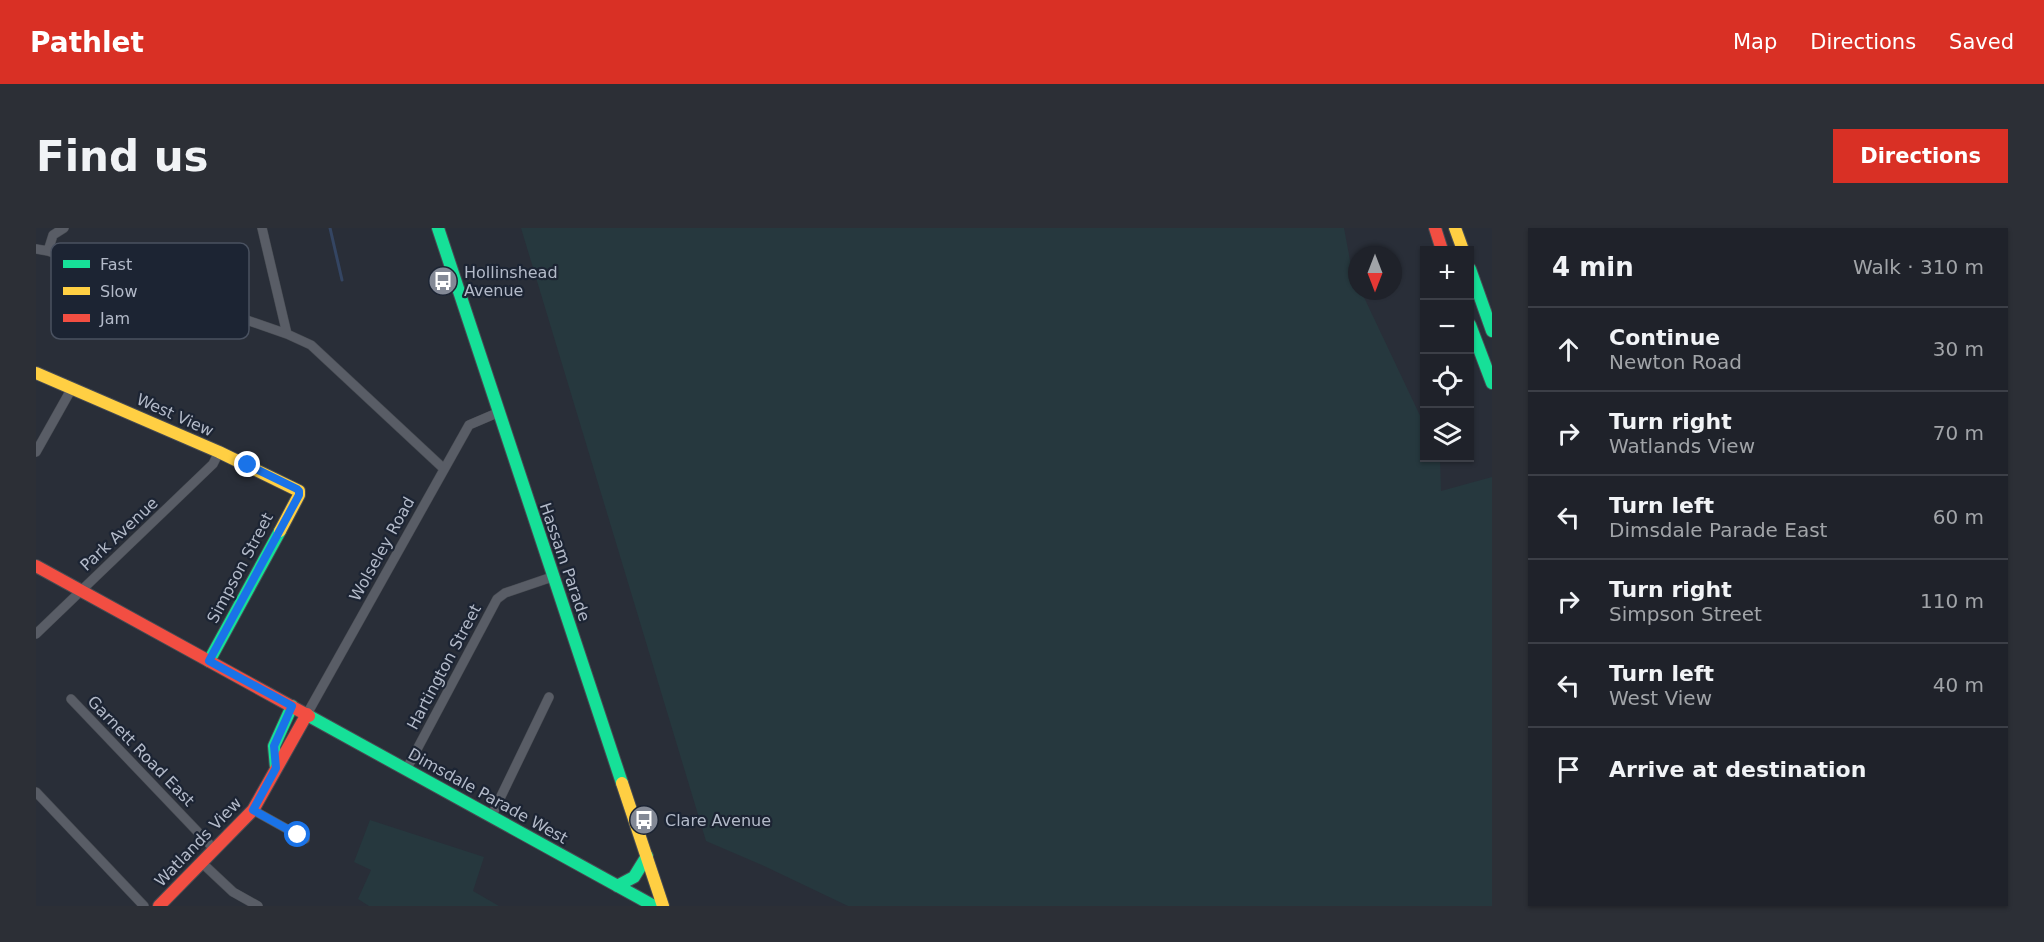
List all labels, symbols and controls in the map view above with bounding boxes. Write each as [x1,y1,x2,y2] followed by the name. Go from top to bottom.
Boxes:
[30,26,144,59] text: Pathlet
[1733,30,1777,54] text: Map
[1810,30,1916,54] text: Directions
[1949,30,2014,54] text: Saved
[1833,129,2008,183] button: Directions
[36,132,209,181] text: Find us
[51,243,249,339] legend
[1348,246,1402,300] north arrow
[1420,246,1474,462] map controls
[1420,246,1474,300] button: +
[1552,252,1634,282] text: 4 min
[100,255,132,274] text: Fast
[1853,255,1984,279] text: Walk · 310 m
[464,263,558,300] place label: Hollinshead Avenue
[427,265,459,297] bus stop icon: Hollinshead Avenue
[100,282,137,301] text: Slow
[1420,300,1474,354] button: −
[99,309,130,328] text: Jam
[1609,325,1720,350] text: Continue
[1552,333,1585,366] icon: ahead
[1933,337,1984,361] text: 30 m
[1609,350,1742,374] text: Newton Road
[1420,354,1474,408] button: locate
[134,390,216,440] street label: West View
[1420,408,1474,462] button: layers
[1609,409,1732,434] text: Turn right
[1552,417,1585,450] icon: right
[1933,421,1984,445] text: 70 m
[1609,434,1755,458] text: Watlands View
[234,451,260,477] route end
[76,493,162,575] street label: Park Avenue
[1609,493,1714,518] text: Turn left
[346,494,418,604] street label: Wolseley Road
[536,500,594,624] street label: Hassam Parade
[1552,501,1585,534] icon: left
[1933,505,1984,529] text: 60 m
[203,510,277,626] street label: Simpson Street
[1609,518,1827,542] text: Dimsdale Parade East
[1609,577,1732,602] text: Turn right
[1552,585,1585,618] icon: right
[1920,589,1984,613] text: 110 m
[403,601,485,733] street label: Hartington Street
[1609,602,1762,626] text: Simpson Street
[1609,661,1714,686] text: Turn left
[1552,669,1585,702] icon: left
[1933,673,1984,697] text: 40 m
[1609,686,1712,710] text: West View
[83,692,199,810] street label: Garnett Road East
[405,744,571,848] street label: Dimsdale Parade West
[1552,753,1585,786] icon: arrive
[1609,757,1866,782] text: Arrive at destination
[151,793,245,891] street label: Watlands View
[628,804,660,836] bus stop icon: Clare Avenue
[665,811,771,830] place label: Clare Avenue
[284,821,310,847] route start

